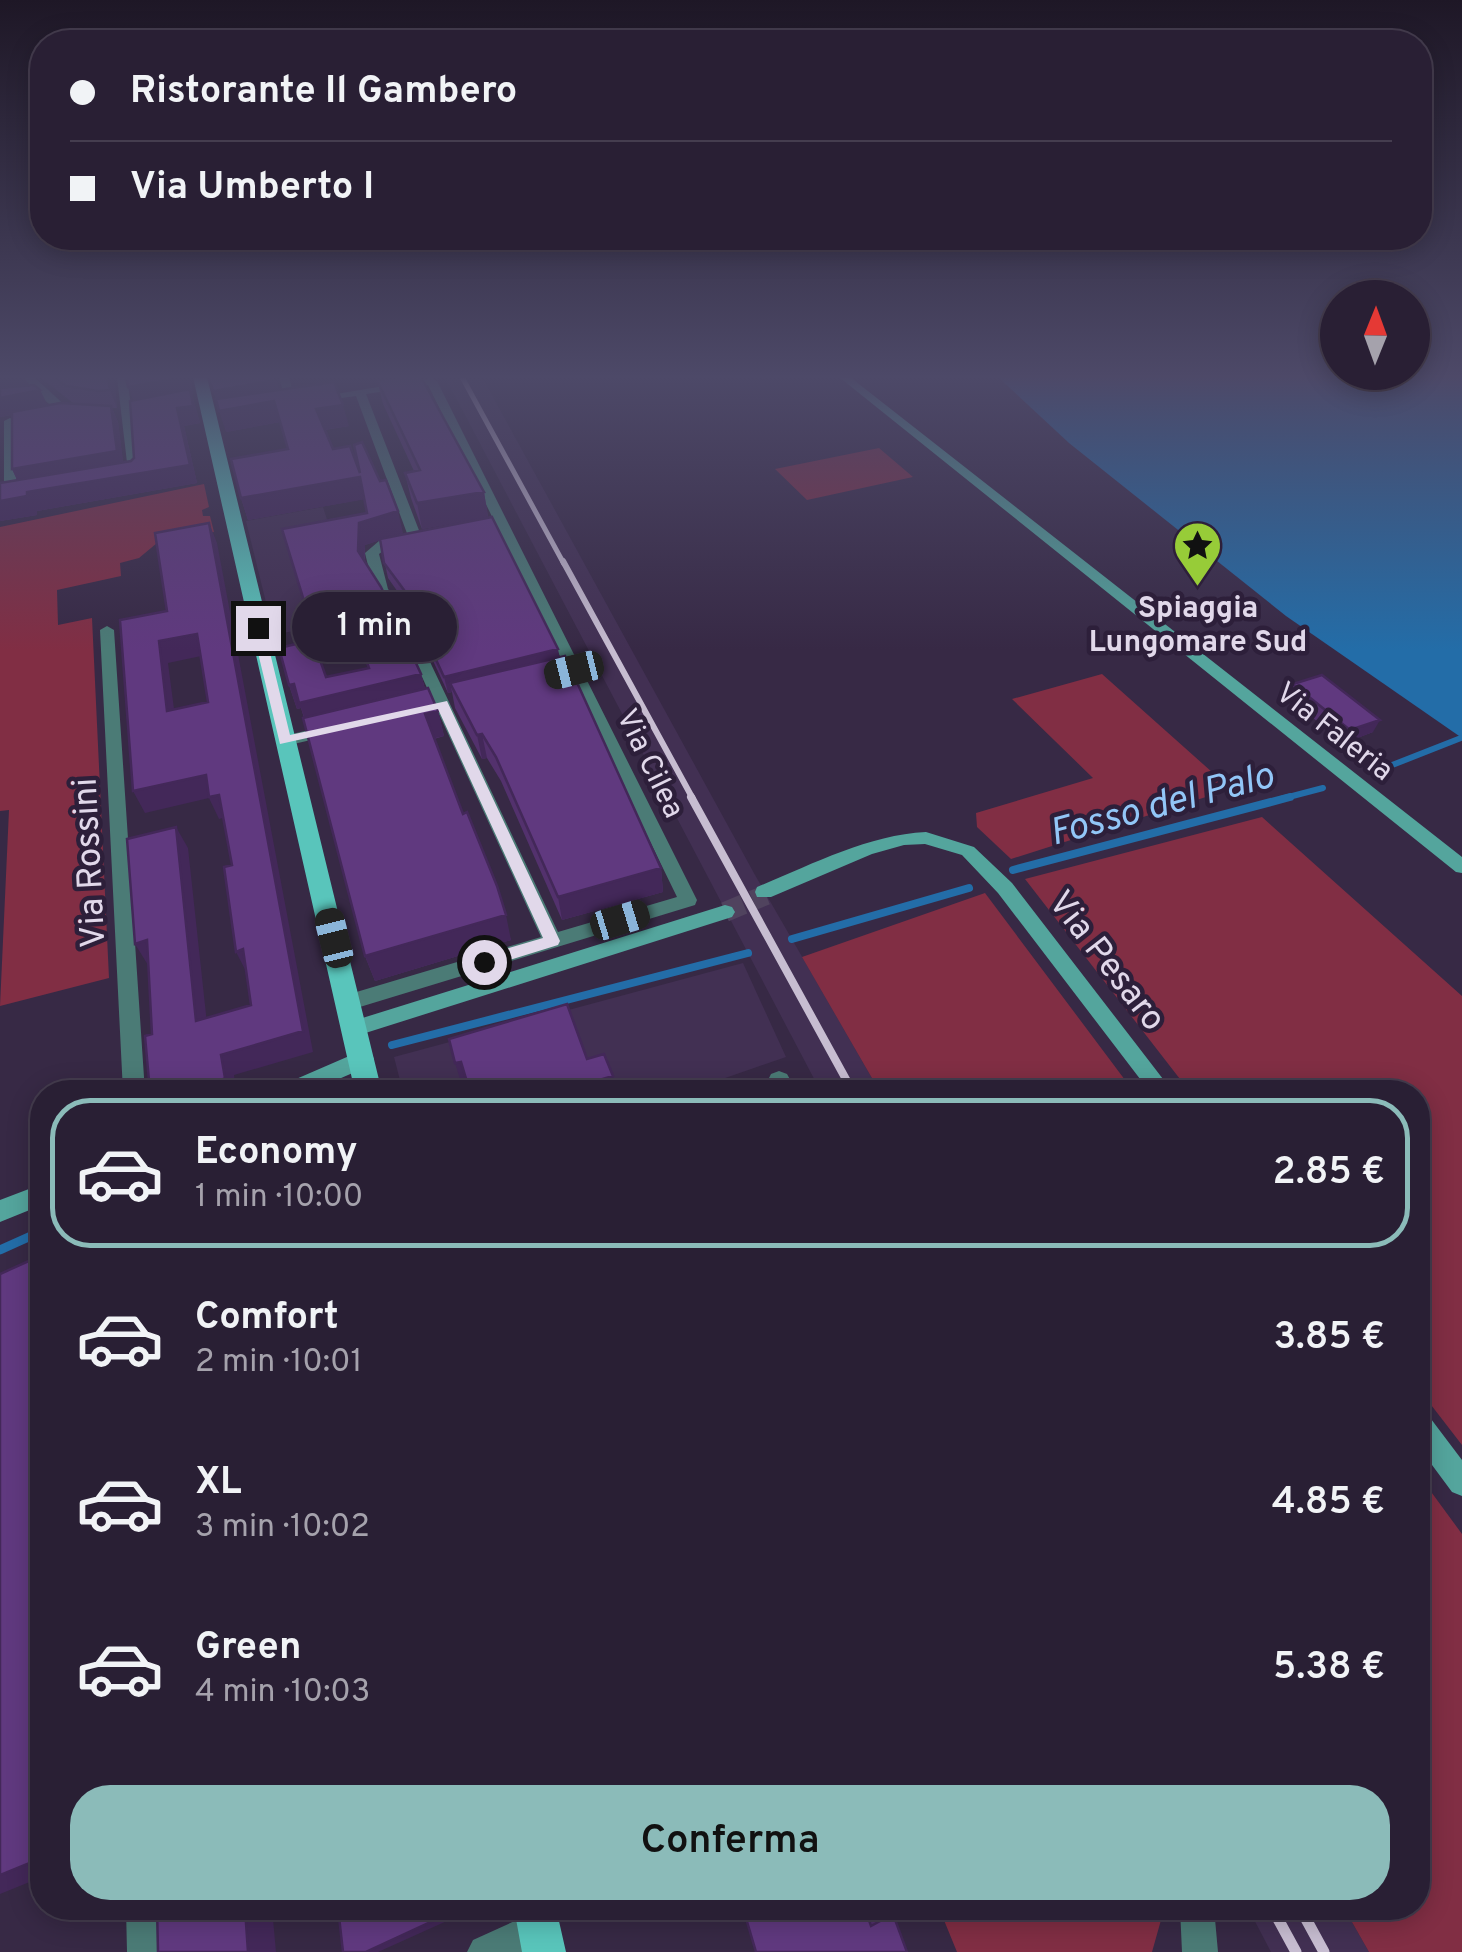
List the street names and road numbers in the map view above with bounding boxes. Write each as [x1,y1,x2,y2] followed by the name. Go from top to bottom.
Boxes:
[1267,675,1400,790] street label: Via Faleria
[607,704,691,825] street label: Via Cilea
[65,777,117,949] street label: Via Rossini
[1037,883,1174,1041] street label: Via Pesaro

